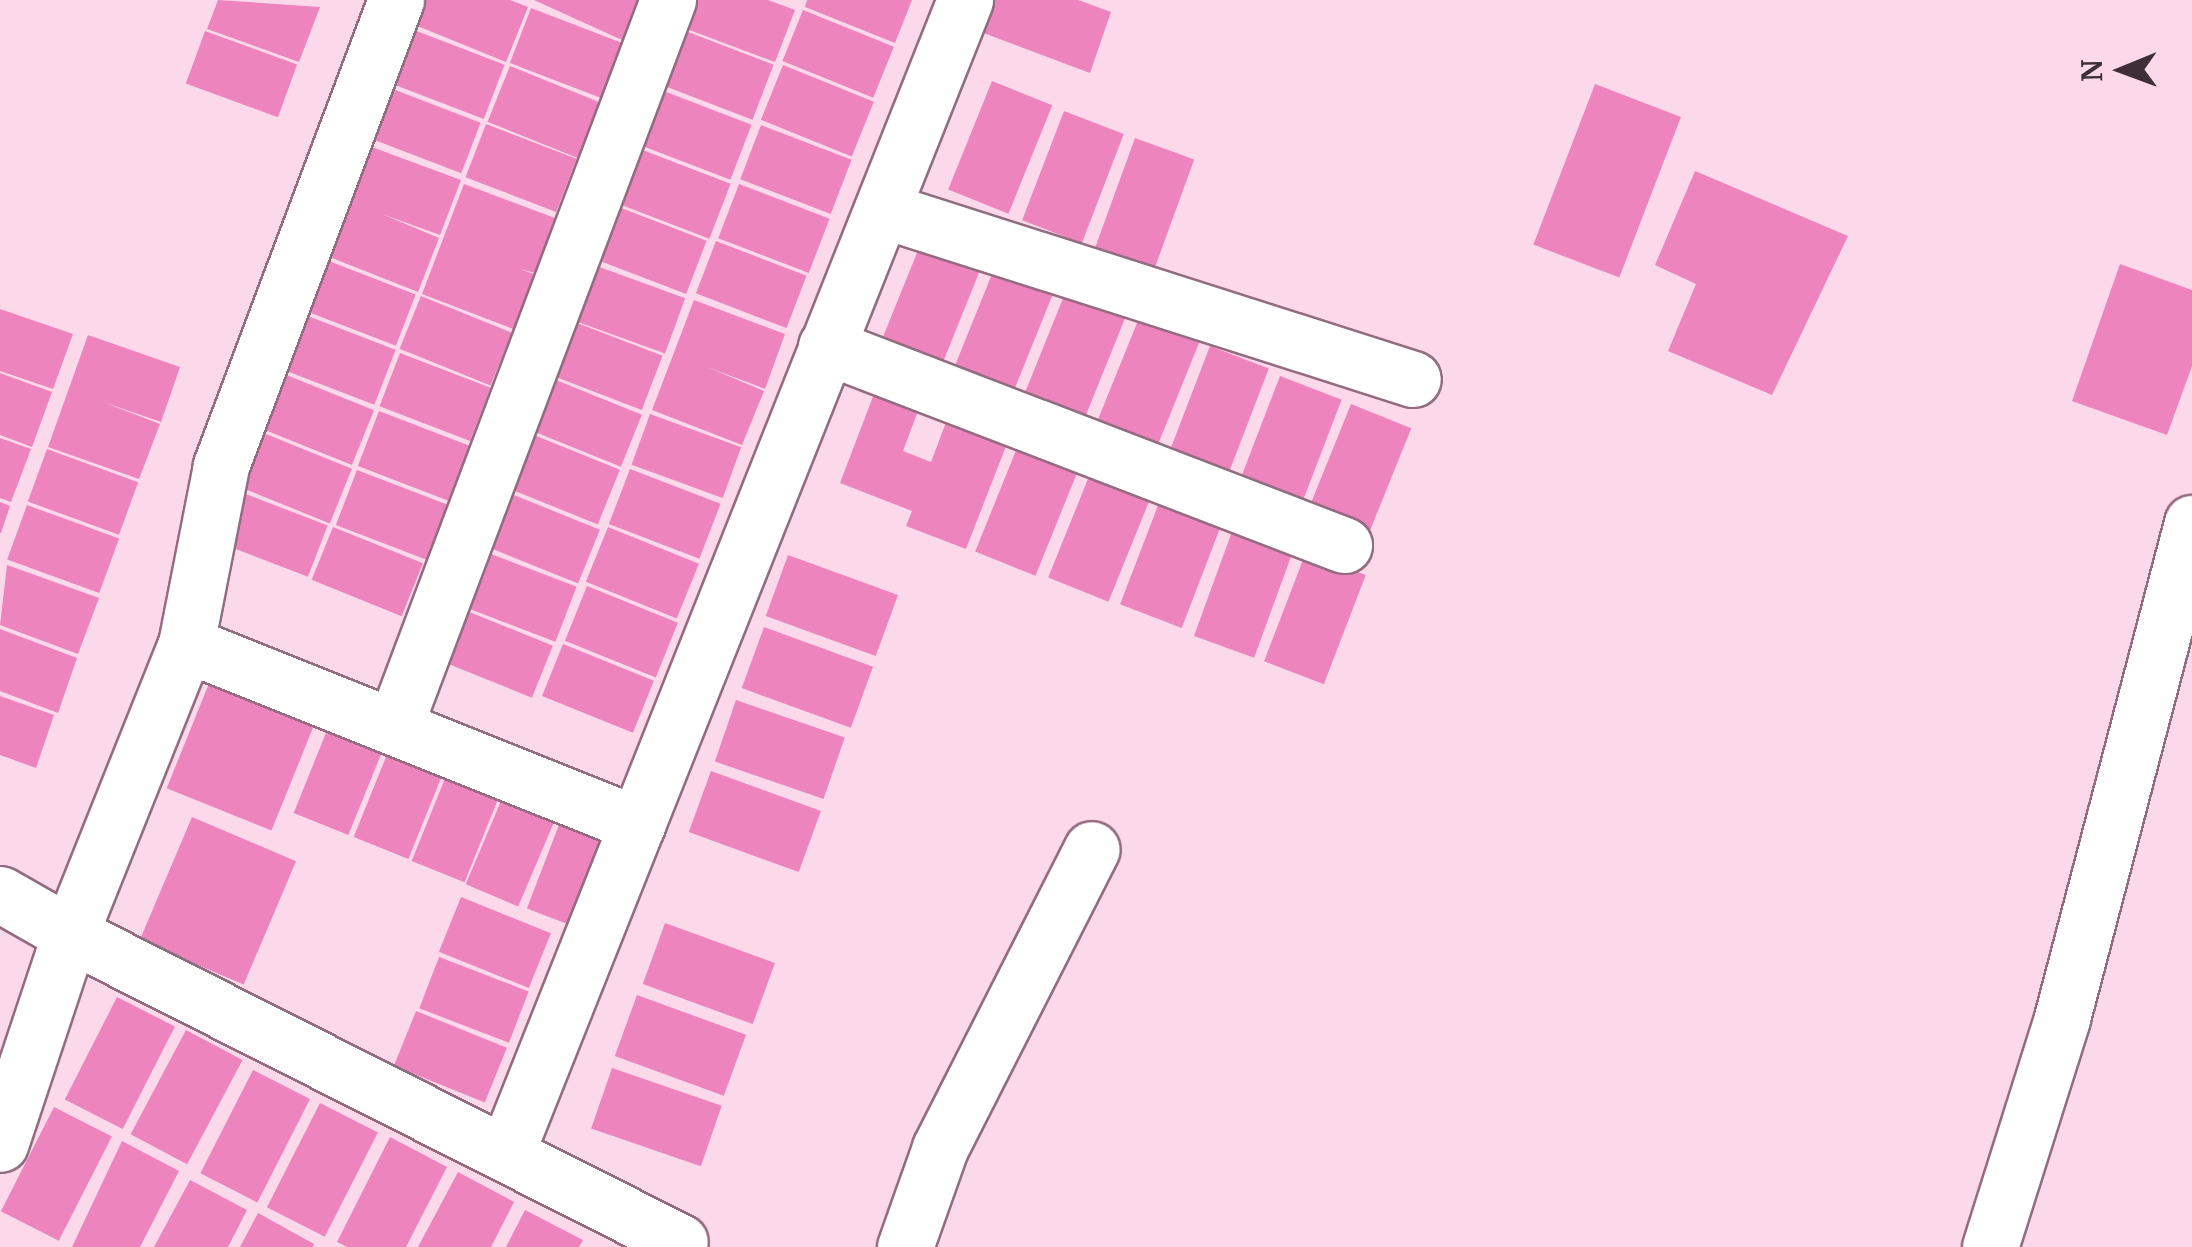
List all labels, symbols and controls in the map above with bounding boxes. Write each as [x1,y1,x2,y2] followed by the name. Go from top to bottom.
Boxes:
[2072,20,2172,120] north arrow
[2074,59,2110,82] text: N

